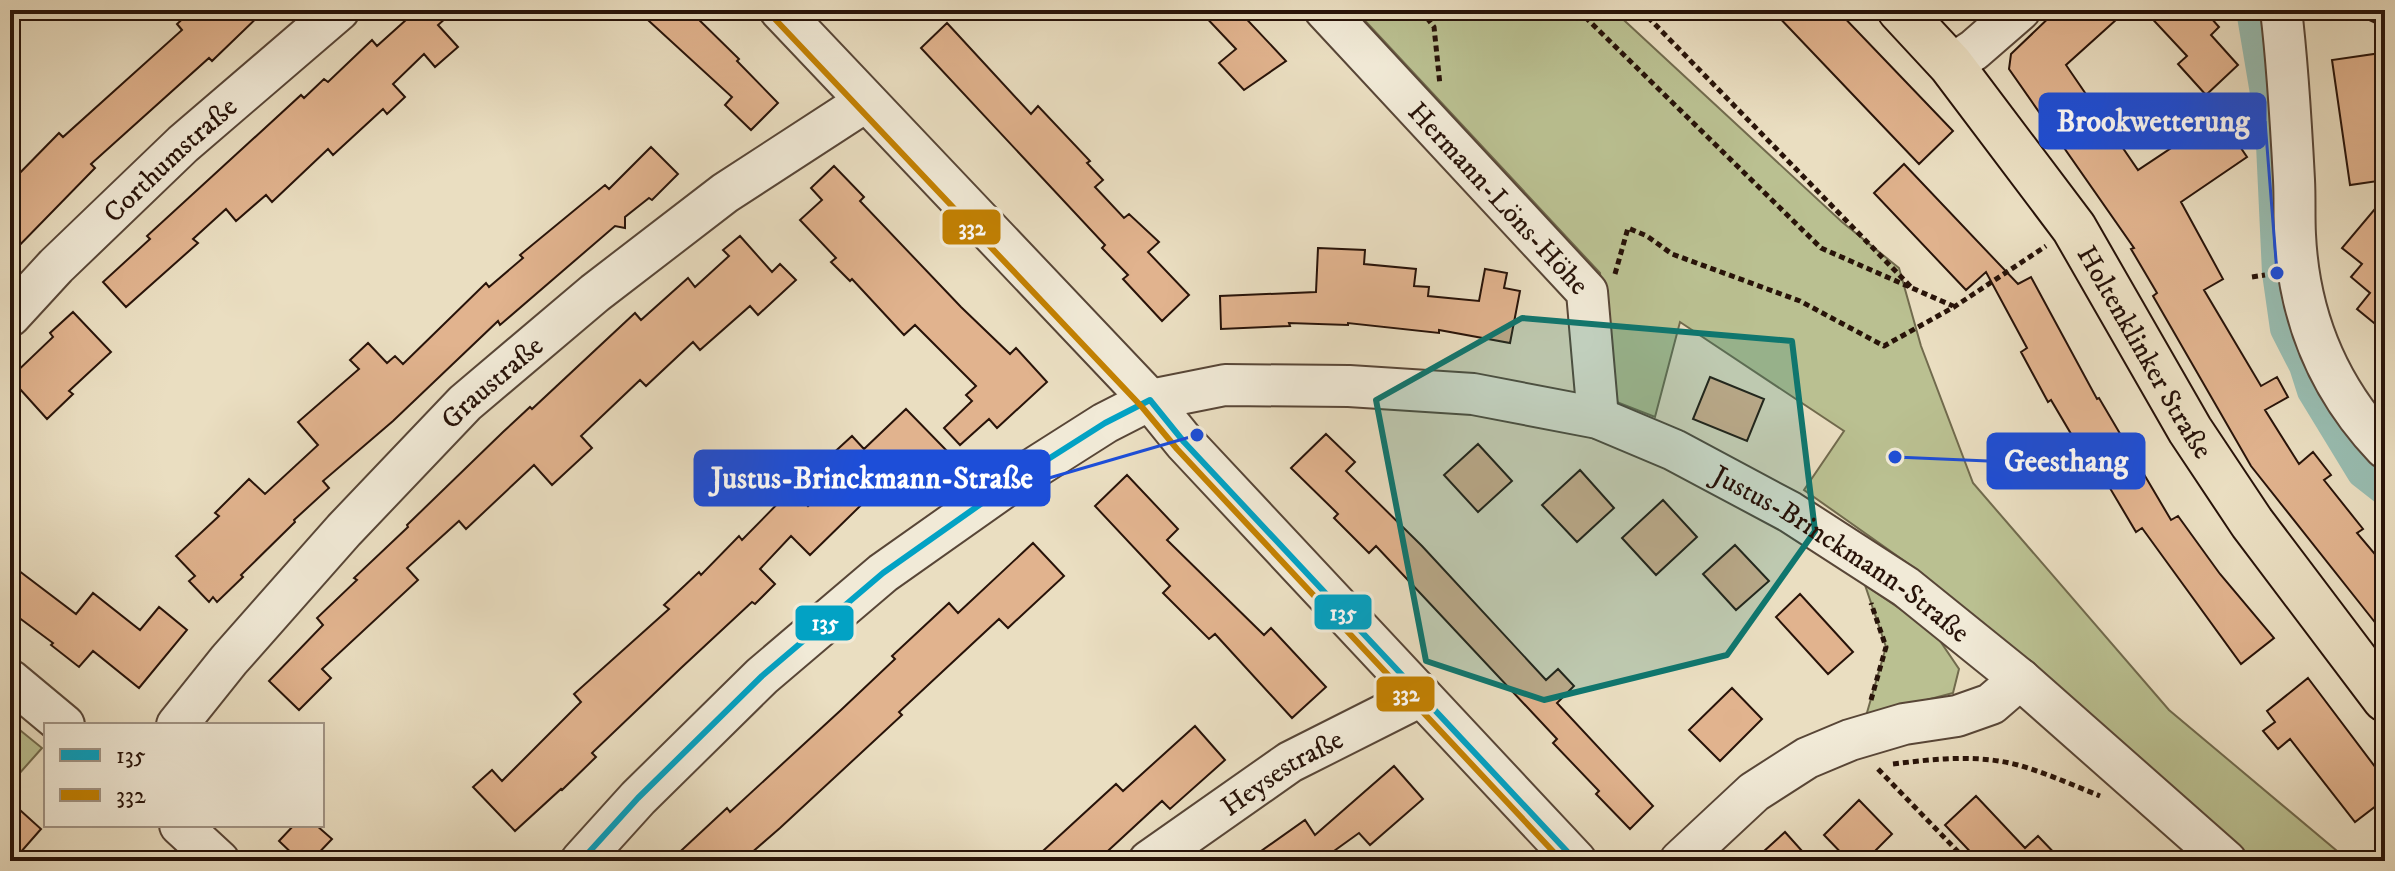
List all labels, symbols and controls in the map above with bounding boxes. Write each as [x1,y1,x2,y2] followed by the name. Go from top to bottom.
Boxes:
[96,90,245,230] street label: Corthumstraße
[2040,94,2265,148] callout: Brookwetterung
[1400,95,1596,302] street label: Hermann-Löns-Höhe
[2056,104,2251,141] text: Brookwetterung
[941,208,1002,246] line badge: 332
[958,215,987,242] text: 332
[2069,240,2220,466] street label: Holtenklinker Straße
[434,329,551,437] street label: Graustraße
[1988,434,2144,488] callout: Geesthang
[2004,444,2129,481] text: Geesthang
[695,451,1049,505] callout: Justus-Brinckmann-Straße
[1704,457,1977,651] street label: Justus-Brinckmann-Straße
[708,461,1034,498] text: Justus-Brinckmann-Straße
[1313,593,1373,631] line badge: 135
[1329,600,1357,627] text: 135
[794,604,855,642] line badge: 135
[811,610,839,637] text: 135
[1375,675,1436,713] line badge: 332
[1392,681,1421,708] text: 332
[1214,722,1349,824] street label: Heysestraße
[44,723,324,827] legend
[116,741,146,771] text: 135
[116,781,146,811] text: 332

